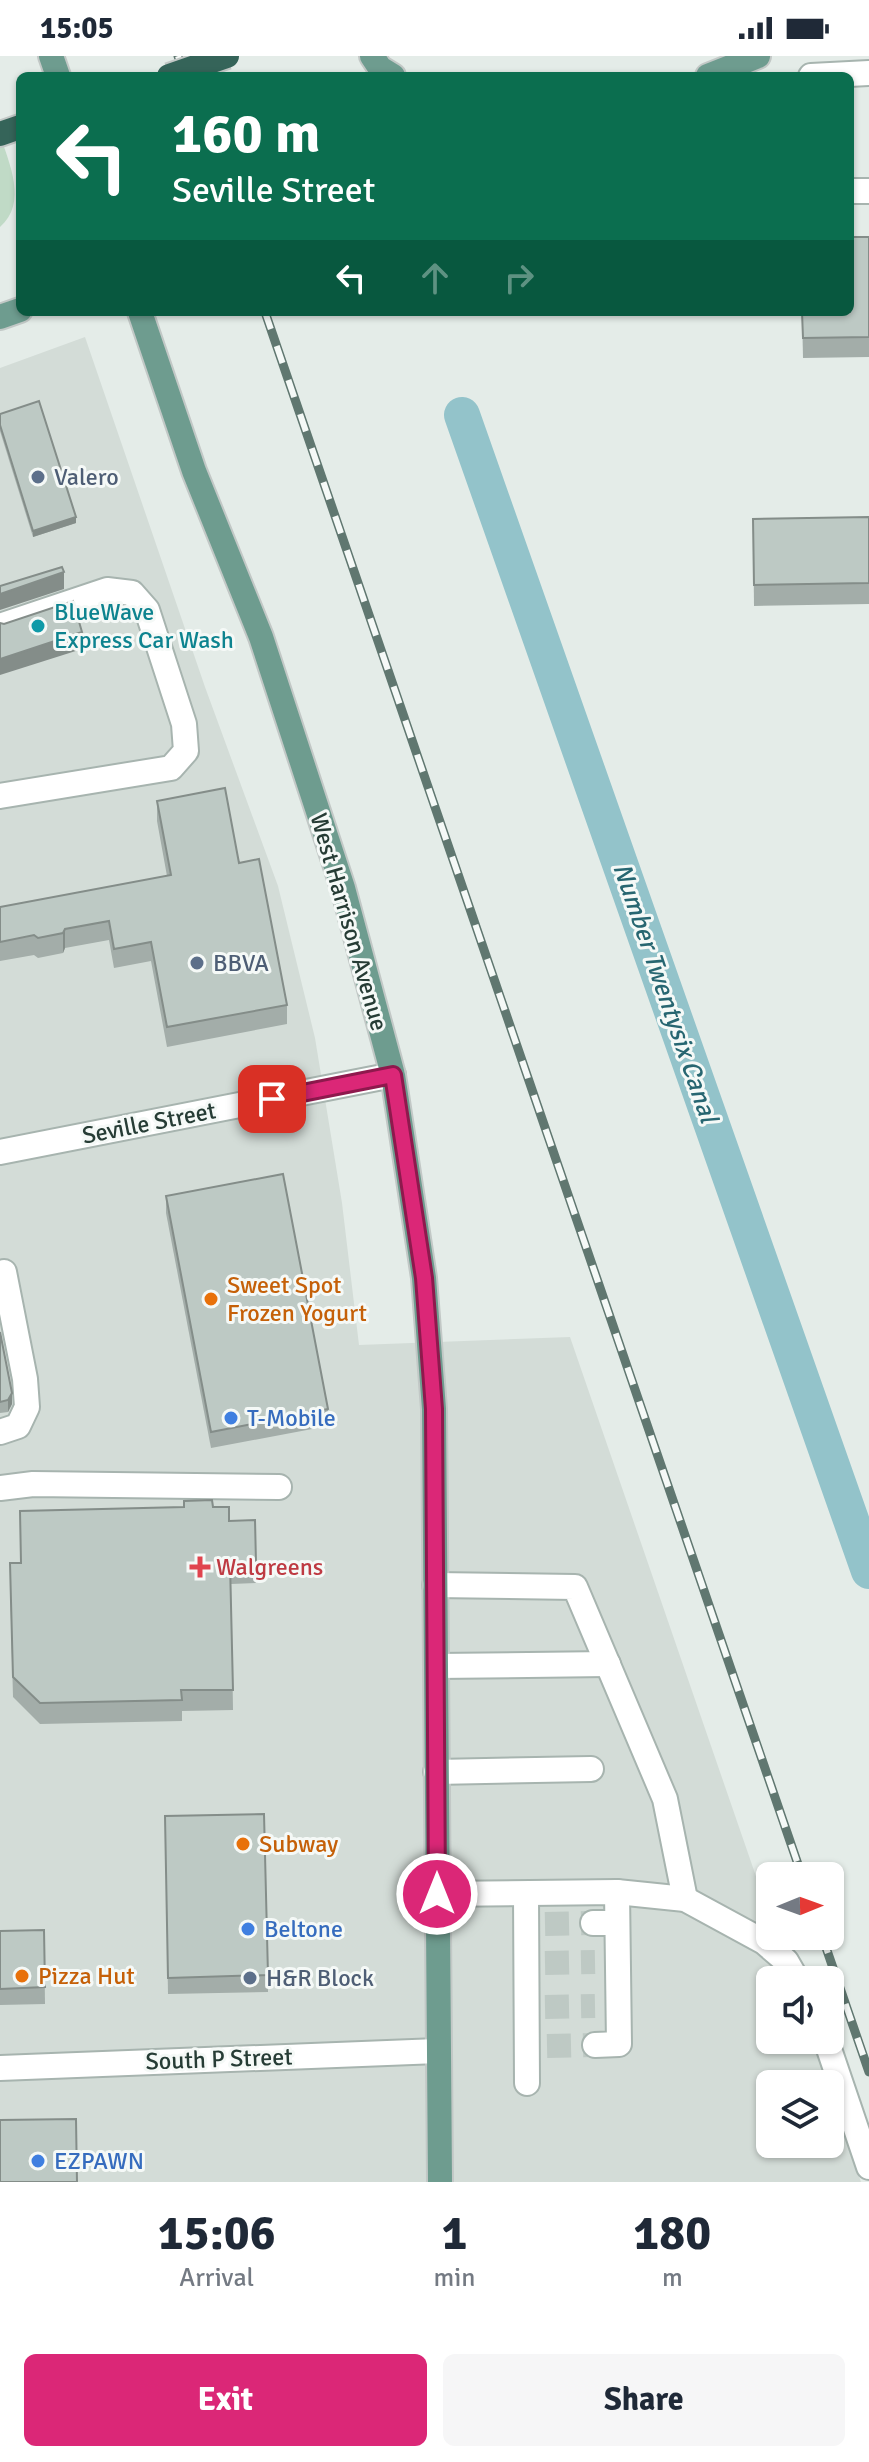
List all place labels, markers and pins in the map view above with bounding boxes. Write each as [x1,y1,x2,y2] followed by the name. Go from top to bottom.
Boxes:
[54,462,119,492] place label: Valero
[29,468,47,486] marker: Valero
[54,597,234,655] place label: BlueWave Express Car Wash
[29,617,47,635] marker: BlueWave Express Car Wash
[213,948,269,978] place label: BBVA
[188,954,206,972] marker: BBVA
[238,1065,306,1133] pin
[227,1270,367,1328] place label: Sweet Spot Frozen Yogurt
[202,1290,220,1308] marker: Sweet Spot Frozen Yogurt
[247,1403,336,1433] place label: T-Mobile
[222,1409,240,1427] marker: T-Mobile
[216,1552,323,1582] place label: Walgreens
[191,1558,209,1576] marker: Walgreens
[259,1829,338,1859] place label: Subway
[234,1835,252,1853] marker: Subway
[264,1914,343,1944] place label: Beltone
[239,1920,257,1938] marker: Beltone
[38,1961,135,1991] place label: Pizza Hut
[266,1963,374,1993] place label: H&R Block
[13,1967,31,1985] marker: Pizza Hut
[241,1969,259,1987] marker: H&R Block
[54,2146,144,2176] place label: EZPAWN
[29,2152,47,2170] marker: EZPAWN

